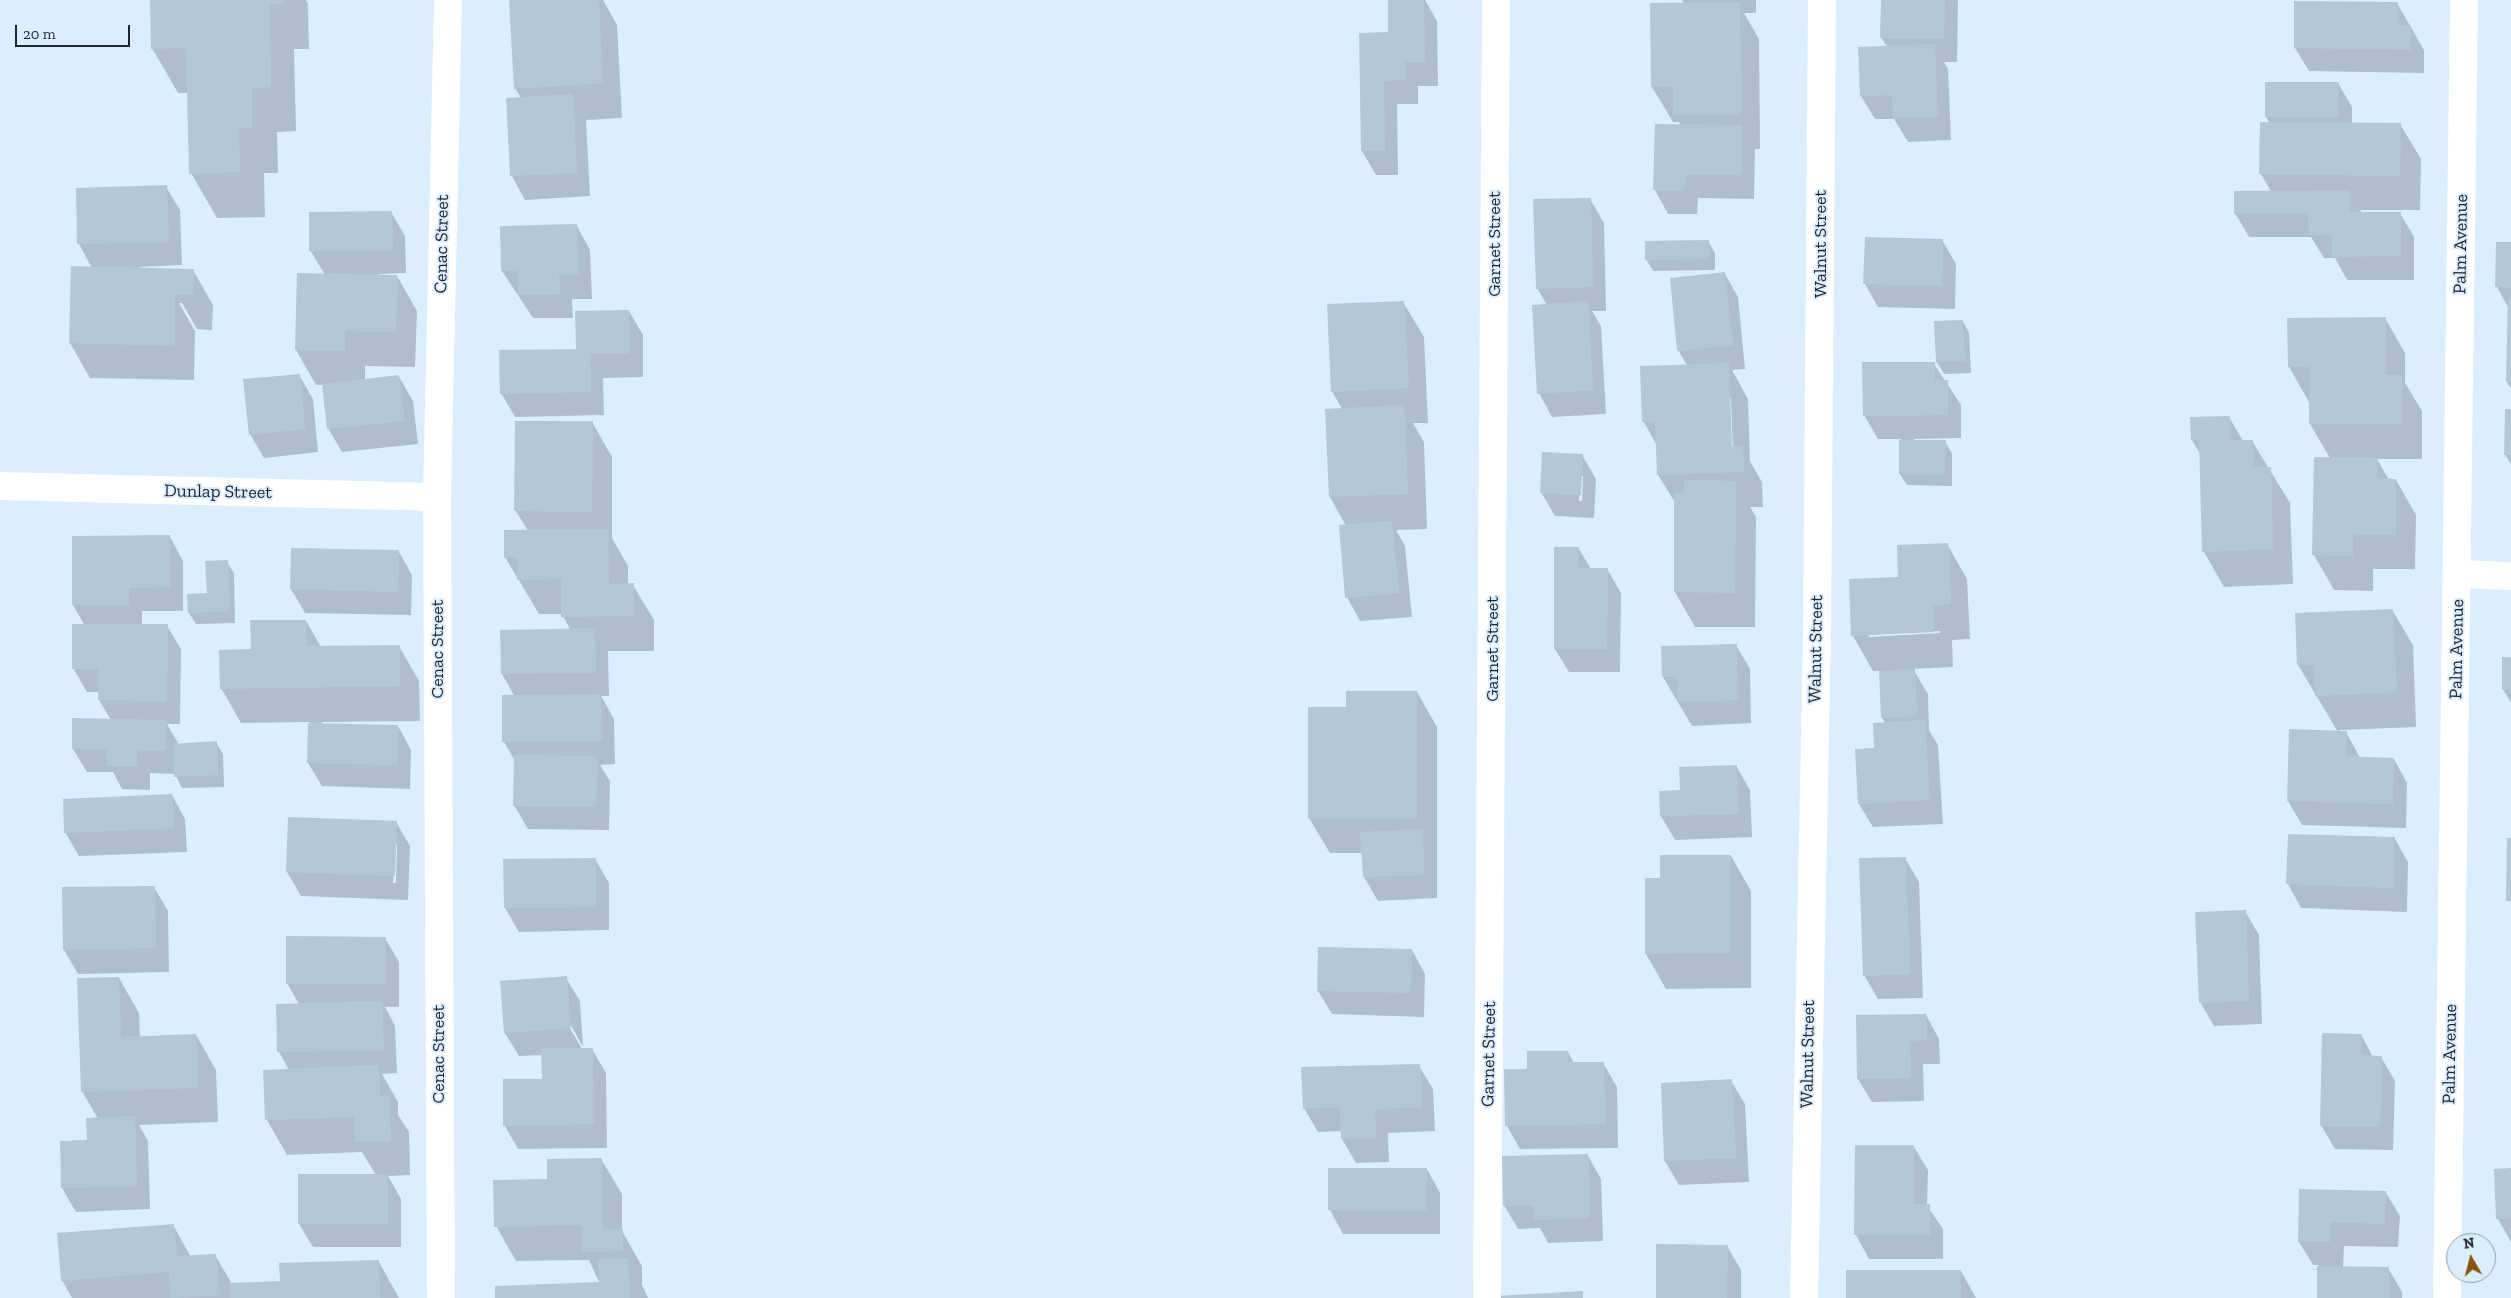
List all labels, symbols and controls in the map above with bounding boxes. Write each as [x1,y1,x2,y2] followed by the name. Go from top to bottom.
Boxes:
[18,15,132,47] scale bar
[23,25,56,43] text: 20 m
[1810,190,1832,298] street label: Walnut Street
[1484,191,1506,297] street label: Garnet Street
[430,194,454,294] street label: Cenac Street
[2449,194,2473,294] street label: Palm Avenue
[164,480,272,504] street label: Dunlap Street
[1804,595,1828,703] street label: Walnut Street
[1482,596,1504,702] street label: Garnet Street
[2445,599,2469,699] street label: Palm Avenue
[427,600,449,698] street label: Cenac Street
[1796,1000,1820,1108] street label: Walnut Street
[1477,1001,1501,1107] street label: Garnet Street
[2438,1004,2462,1104] street label: Palm Avenue
[428,1005,450,1103] street label: Cenac Street
[2446,1233,2496,1283] north arrow
[2463,1234,2475,1253] text: N

